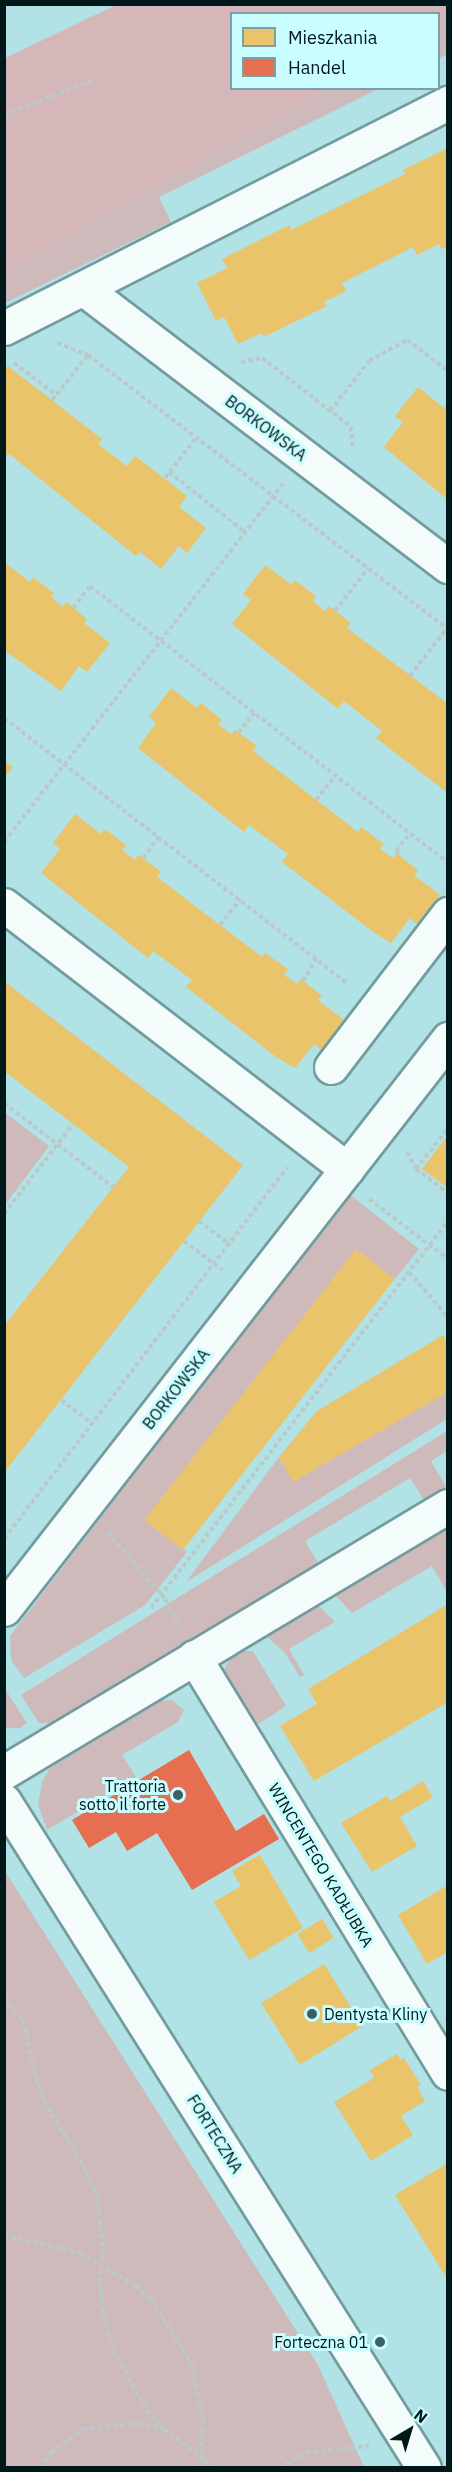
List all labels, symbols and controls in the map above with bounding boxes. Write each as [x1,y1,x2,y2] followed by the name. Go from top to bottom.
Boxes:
[230,12,440,90] legend
[288,26,377,49] text: Mieszkania
[288,56,346,79] text: Handel
[221,391,311,465] street label: BORKOWSKA
[139,1345,213,1433] street label: BORKOWSKA
[79,1776,166,1814] place label: Trattoria sotto il forte
[264,1780,378,1950] street label: WINCENTEGO KADŁUBKA
[171,1788,185,1802] marker: Trattoria sotto il forte
[324,2004,427,2024] place label: Dentysta Kliny
[305,2007,319,2021] marker: Dentysta Kliny
[183,2091,247,2177] street label: FORTECZNA
[274,2332,368,2352] place label: Forteczna 01
[373,2335,387,2349] marker: Forteczna 01
[380,2400,440,2460] north arrow
[410,2404,432,2427] text: N

